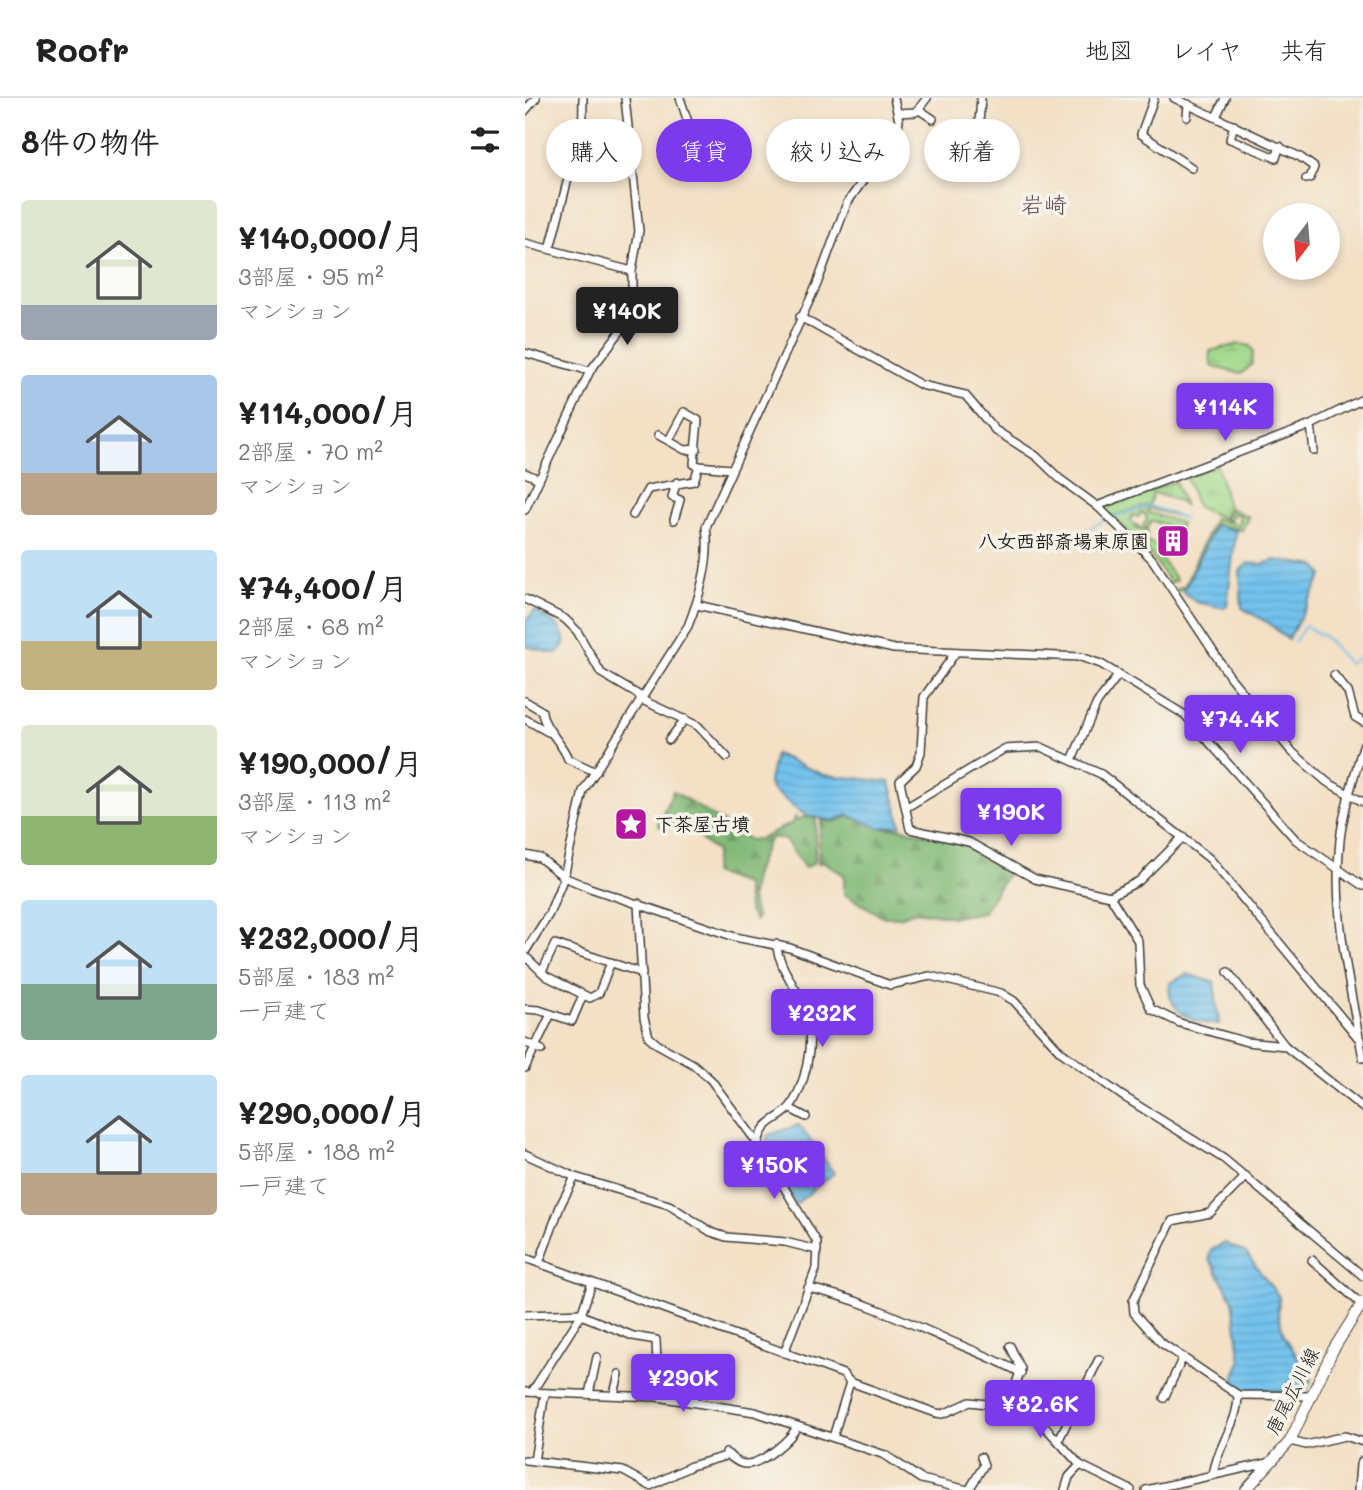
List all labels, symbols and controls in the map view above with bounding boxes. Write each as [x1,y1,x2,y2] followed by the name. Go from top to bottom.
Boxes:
[35,27,129,70] text: Roofr
[1085,34,1133,65] text: 地図
[1171,34,1242,65] text: レイヤ
[1280,34,1328,65] text: 共有
[546,119,642,182] chip: 購入
[656,119,752,182] chip: 賃貸
[766,119,910,182] chip: 絞り込み
[924,119,1020,182] chip: 新着
[21,121,160,161] text: 8件の物件
[466,121,504,159] icon: filters
[1021,189,1067,219] district label: 岩崎
[1263,203,1341,280] north arrow
[1263,203,1340,280] map controls
[238,217,424,257] text: ¥140,000/月
[77,228,161,312] icon: home
[238,261,384,291] text: 3部屋 · 95 m²
[578,288,676,347] pin: ¥140K
[238,295,352,325] text: マンション
[592,295,662,325] text: ¥140K
[1176,384,1274,443] pin: ¥114K
[1192,391,1258,421] text: ¥114K
[238,392,418,432] text: ¥114,000/月
[77,403,161,487] icon: home
[238,436,383,466] text: 2部屋 · 70 m²
[238,470,352,500] text: マンション
[1154,522,1192,560] building icon: 八女西部斎場東原園
[978,528,1149,553] place label: 八女西部斎場東原園
[238,567,408,607] text: ¥74,400/月
[77,578,161,662] icon: home
[238,611,384,641] text: 2部屋 · 68 m²
[238,645,352,675] text: マンション
[1183,696,1297,755] pin: ¥74.4K
[1200,703,1280,733] text: ¥74.4K
[238,742,423,782] text: ¥190,000/月
[77,753,161,837] icon: home
[238,786,391,816] text: 3部屋 · 113 m²
[962,788,1060,848] pin: ¥190K
[977,796,1046,826] text: ¥190K
[612,805,650,843] place icon: 下茶屋古墳
[655,811,750,836] place label: 下茶屋古墳
[238,820,352,850] text: マンション
[238,917,424,957] text: ¥232,000/月
[77,928,161,1012] icon: home
[238,961,394,991] text: 5部屋 · 183 m²
[773,990,871,1049] pin: ¥232K
[238,995,330,1025] text: 一戸建て
[787,997,857,1027] text: ¥232K
[238,1092,426,1132] text: ¥290,000/月
[77,1103,161,1187] icon: home
[238,1136,395,1166] text: 5部屋 · 188 m²
[725,1142,823,1201] pin: ¥150K
[740,1149,808,1179] text: ¥150K
[238,1170,330,1200] text: 一戸建て
[1259,1343,1324,1439] street label: 唐尾広川線
[634,1354,732,1414] pin: ¥290K
[647,1362,719,1392] text: ¥290K
[983,1380,1097,1440] pin: ¥82.6K
[1001,1388,1079,1418] text: ¥82.6K

